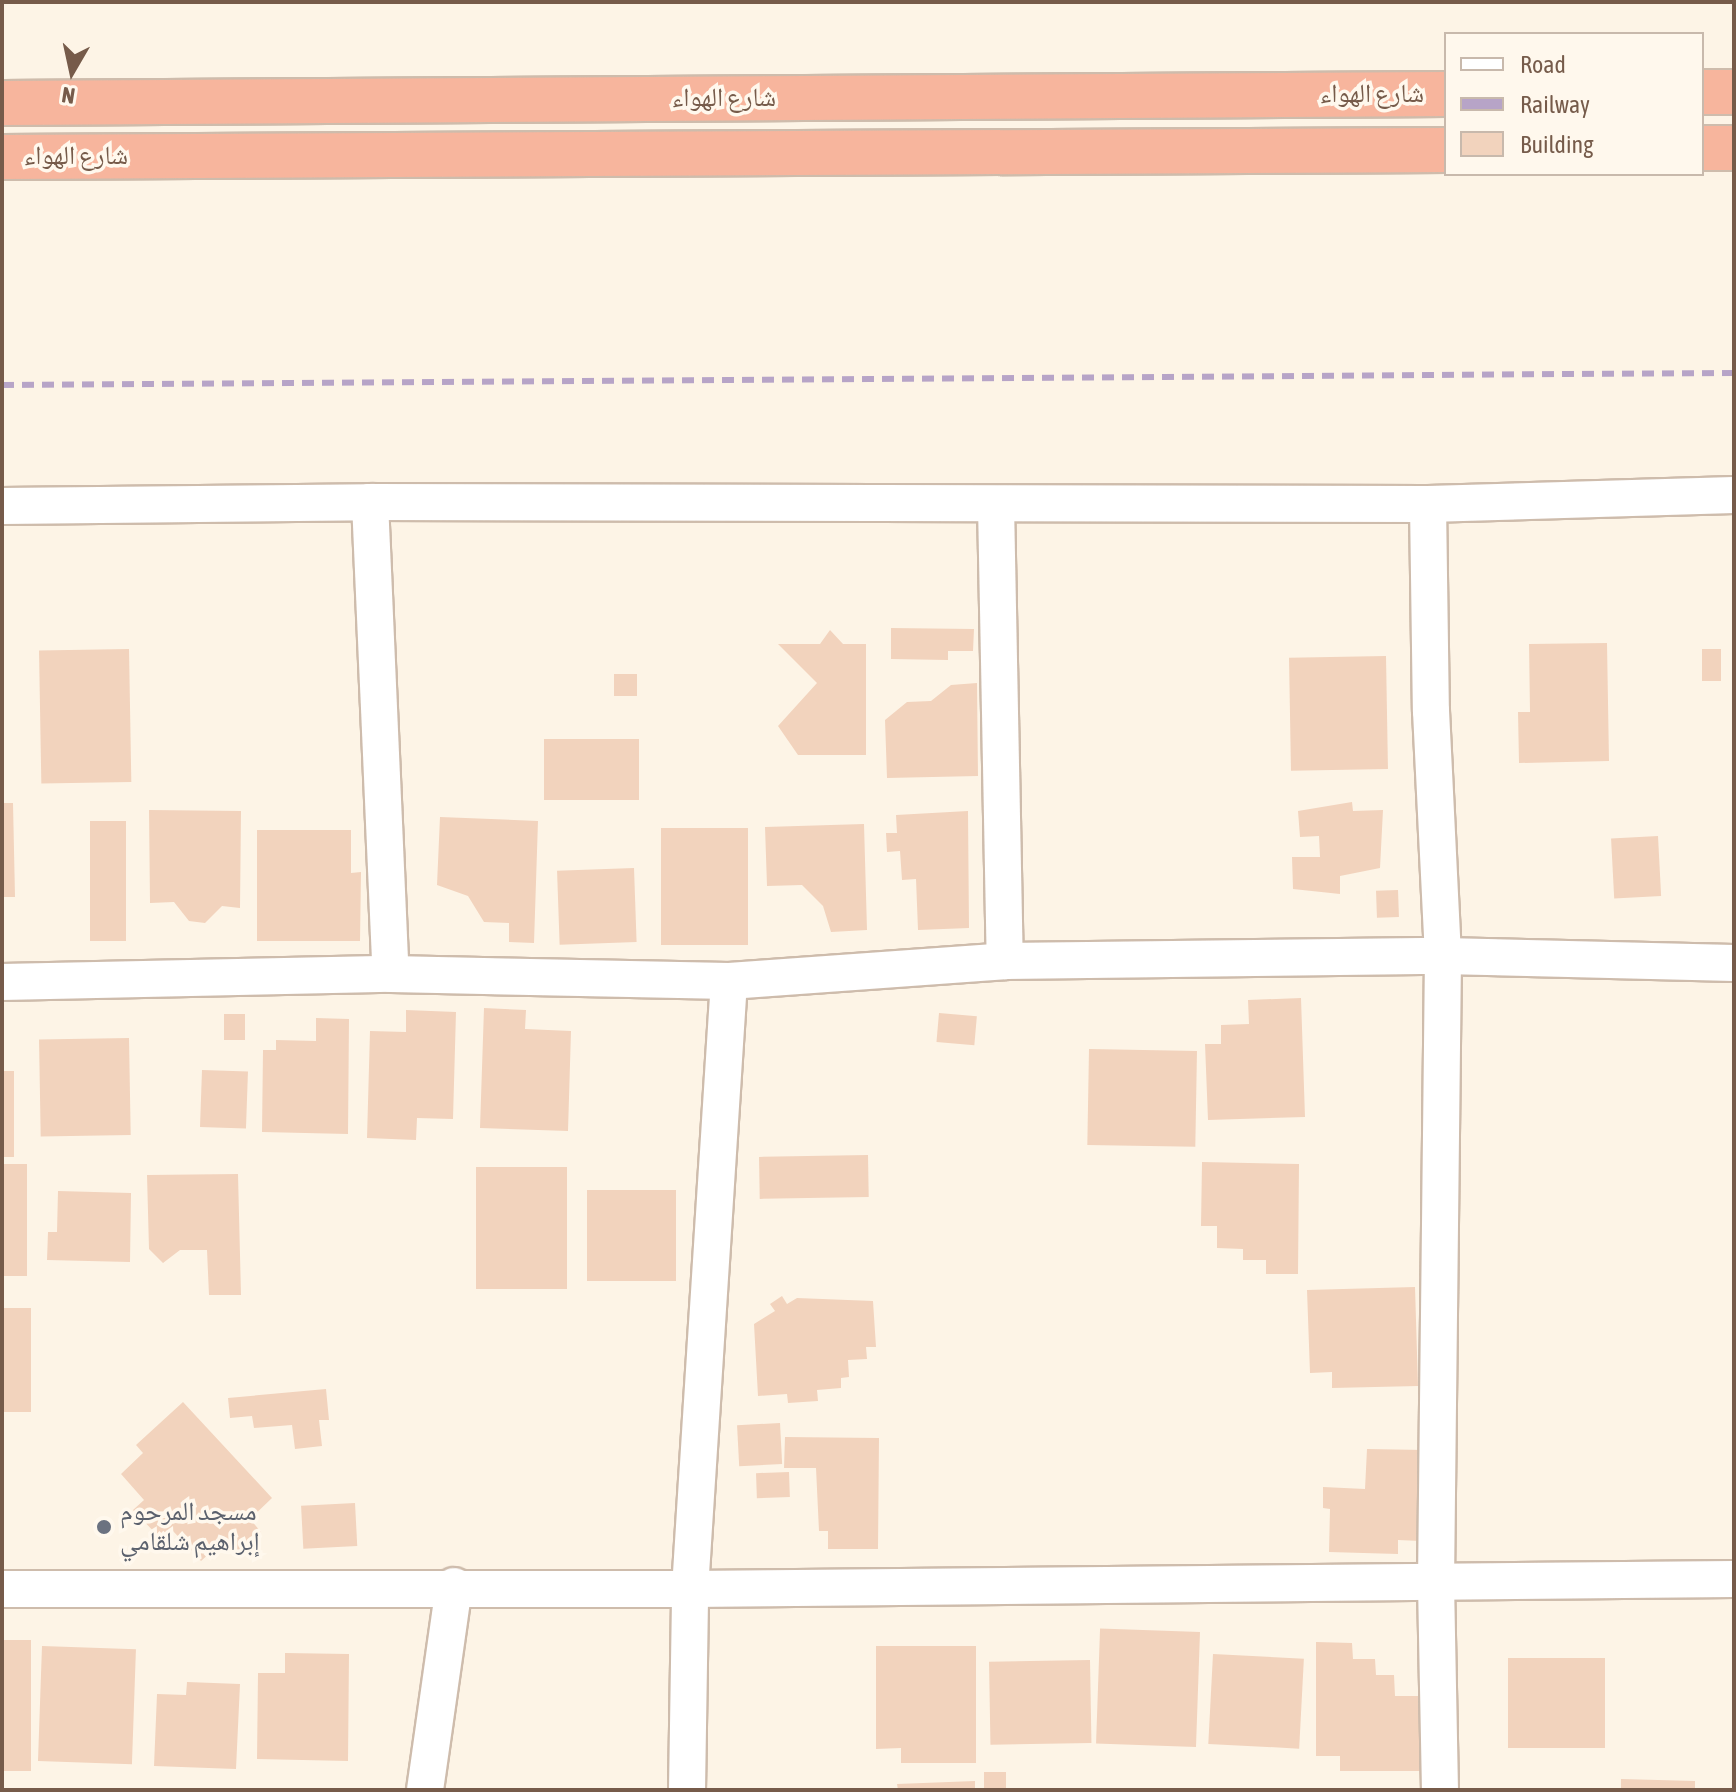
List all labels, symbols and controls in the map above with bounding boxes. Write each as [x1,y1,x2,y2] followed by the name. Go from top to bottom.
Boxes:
[32,32,112,112] north arrow
[1444,32,1704,176] legend
[1520,51,1566,78] text: Road
[1320,78,1424,110] street label: شارع الهواء
[60,82,77,110] text: N
[672,82,776,114] street label: شارع الهواء
[1520,91,1590,118] text: Railway
[1520,131,1593,158] text: Building
[24,140,128,172] street label: شارع الهواء
[120,1496,260,1558] place label: مسجد المرحوم إبراهيم شلقامي
[95,1518,113,1536] marker: مسجد المرحوم إبراهيم شلقامي

